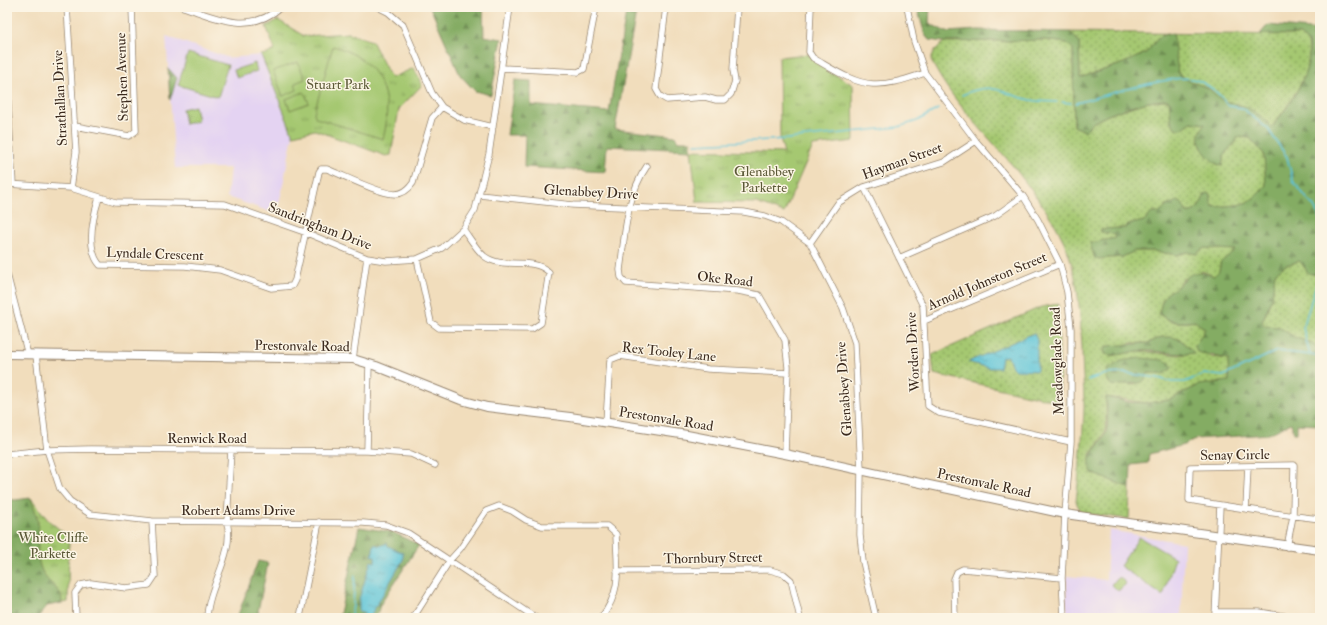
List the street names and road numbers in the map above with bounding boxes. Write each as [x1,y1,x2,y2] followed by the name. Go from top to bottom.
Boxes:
[112,32,133,122] street label: Stephen Avenue
[49,49,71,146] street label: Strathallan Drive
[860,139,945,184] street label: Hayman Street
[543,181,639,204] street label: Glenabbey Drive
[266,198,374,254] street label: Sandringham Drive
[106,244,204,265] street label: Lyndale Crescent
[924,248,1050,314] street label: Arnold Johnston Street
[696,268,754,290] street label: Oke Road
[1047,307,1067,415] street label: Meadowglade Road
[902,312,924,393] street label: Worden Drive
[254,337,350,355] street label: Prestonvale Road
[621,339,717,366] street label: Rex Tooley Lane
[832,341,857,437] street label: Glenabbey Drive
[618,403,715,435] street label: Prestonvale Road
[167,430,247,447] street label: Renwick Road
[1200,446,1270,465] street label: Senay Circle
[936,465,1033,501] street label: Prestonvale Road
[181,502,295,519] street label: Robert Adams Drive
[663,549,763,568] street label: Thornbury Street

